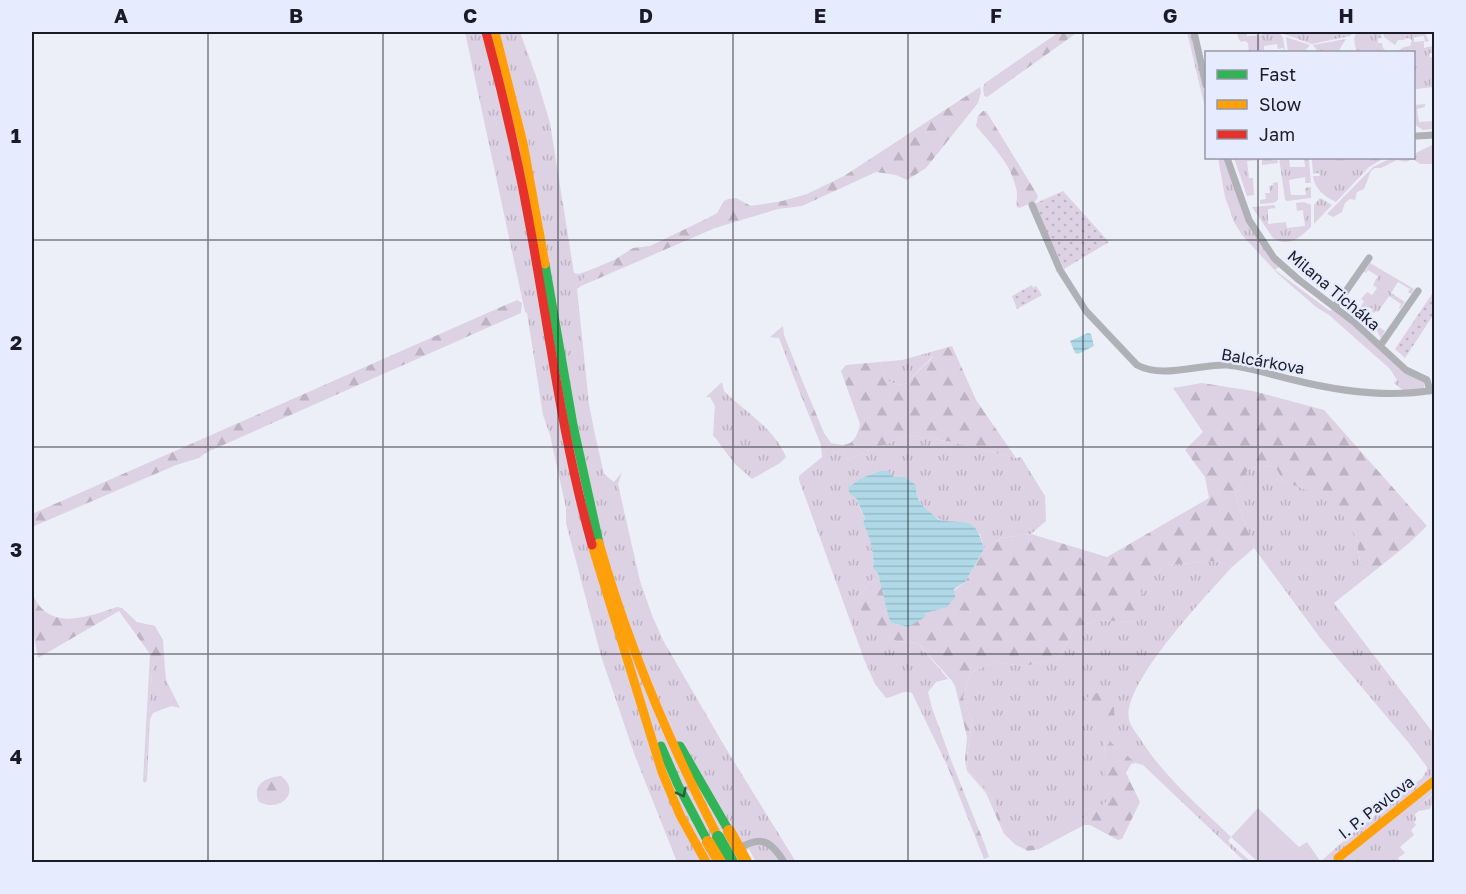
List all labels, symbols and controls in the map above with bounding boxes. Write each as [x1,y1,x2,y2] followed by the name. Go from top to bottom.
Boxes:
[114,3,128,27] text: A
[289,3,303,27] text: B
[463,3,477,27] text: C
[639,3,653,27] text: D
[814,3,826,27] text: E
[990,3,1002,27] text: F
[1163,3,1177,27] text: G
[1338,3,1354,27] text: H
[1205,51,1415,159] legend
[1259,63,1296,85] text: Fast
[1259,93,1302,115] text: Slow
[11,123,21,147] text: 1
[1259,123,1295,145] text: Jam
[1284,245,1384,335] street label: Milana Ticháka
[10,330,22,354] text: 2
[1220,344,1306,378] street label: Balcárkova
[10,537,22,561] text: 3
[10,744,22,768] text: 4
[1334,771,1418,843] street label: I. P. Pavlova
[675,786,687,797] one-way arrow

